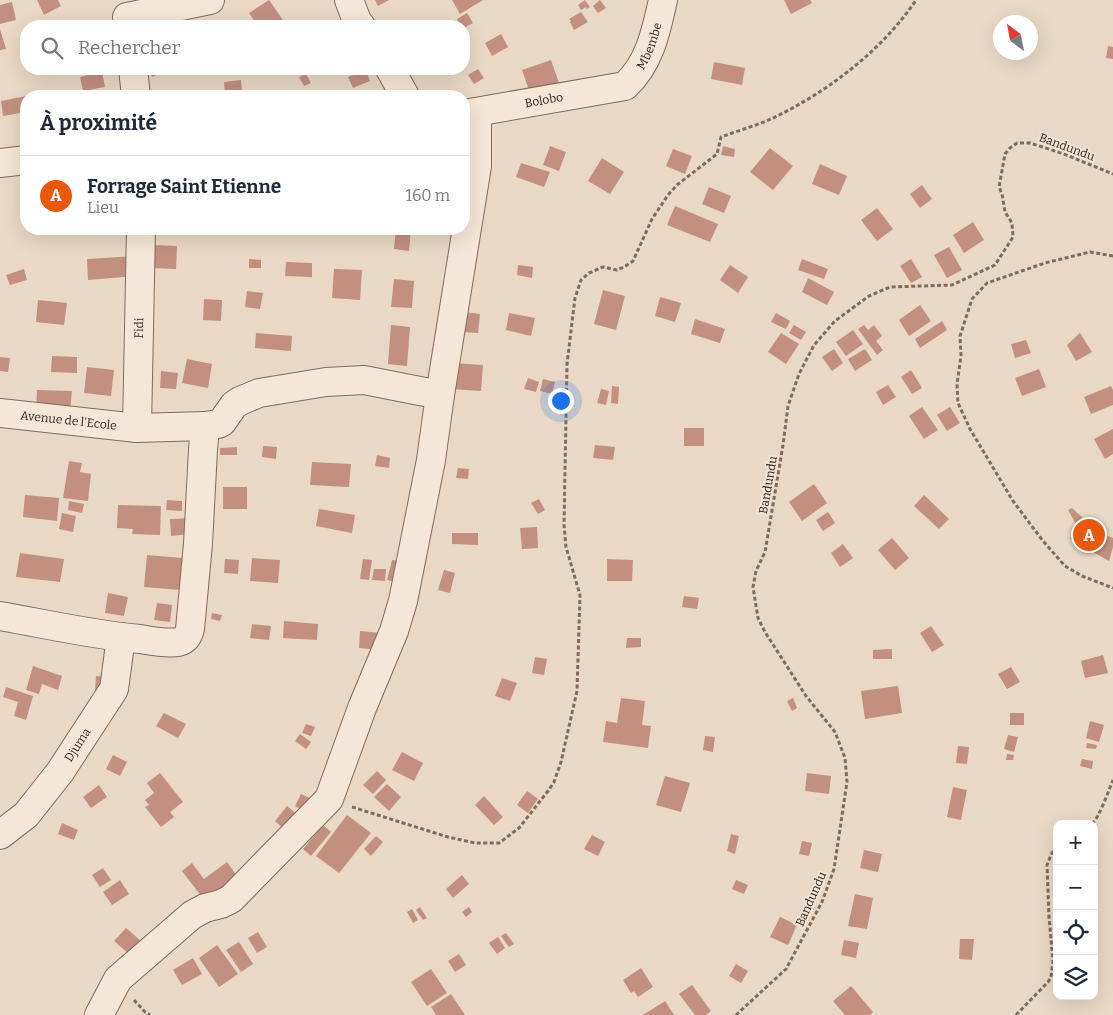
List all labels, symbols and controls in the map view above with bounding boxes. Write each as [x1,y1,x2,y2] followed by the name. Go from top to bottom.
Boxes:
[993,15,1038,60] north arrow
[20,20,470,75] search box
[634,21,665,72] street label: Mbembe
[38,34,66,62] icon: search
[78,36,180,59] text: Rechercher
[524,90,564,110] street label: Bolobo
[40,110,157,136] text: À proximité
[1037,130,1097,164] street label: Bandundu
[87,175,281,198] text: Forrage Saint Etienne
[50,186,62,205] text: A
[405,186,450,205] text: 160 m
[87,198,119,217] text: Lieu
[132,317,146,339] street label: Fidi
[548,388,574,414] your location
[20,408,118,433] street label: Avenue de l'Ecole
[756,455,780,515] street label: Bandundu
[1073,516,1105,554] pin: A
[62,725,94,764] street label: Djuma
[1053,820,1098,1000] map controls
[1053,820,1098,865] button: +
[1053,865,1098,910] button: −
[793,869,829,928] street label: Bandundu
[1053,910,1098,955] button: locate
[1053,955,1098,1000] button: layers

